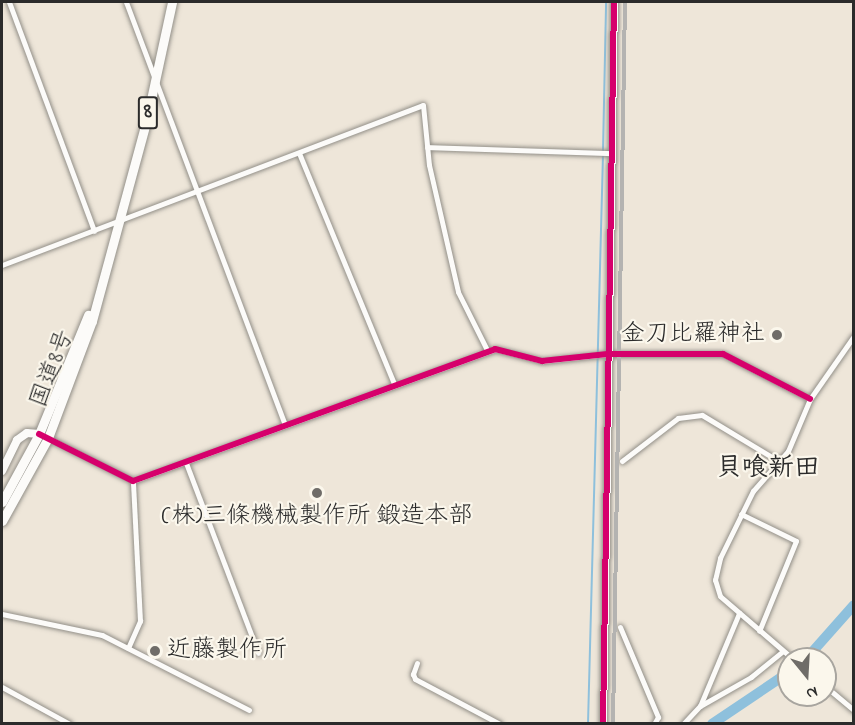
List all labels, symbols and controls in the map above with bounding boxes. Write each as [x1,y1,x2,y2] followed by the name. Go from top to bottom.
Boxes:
[138,94,158,132] road number: 8
[621,321,765,349] place label: 金刀比羅神社
[25,326,81,412] street label: 国道8号
[770,328,784,342] marker: 金刀比羅神社
[716,454,820,486] district label: 貝喰新田
[310,486,324,500] marker: (株)三條機械製作所 鍛造本部
[161,503,473,531] place label: (株)三條機械製作所 鍛造本部
[167,637,287,665] place label: 近藤製作所
[148,644,162,658] marker: 近藤製作所
[777,647,837,707] north arrow
[803,679,821,705] text: N

